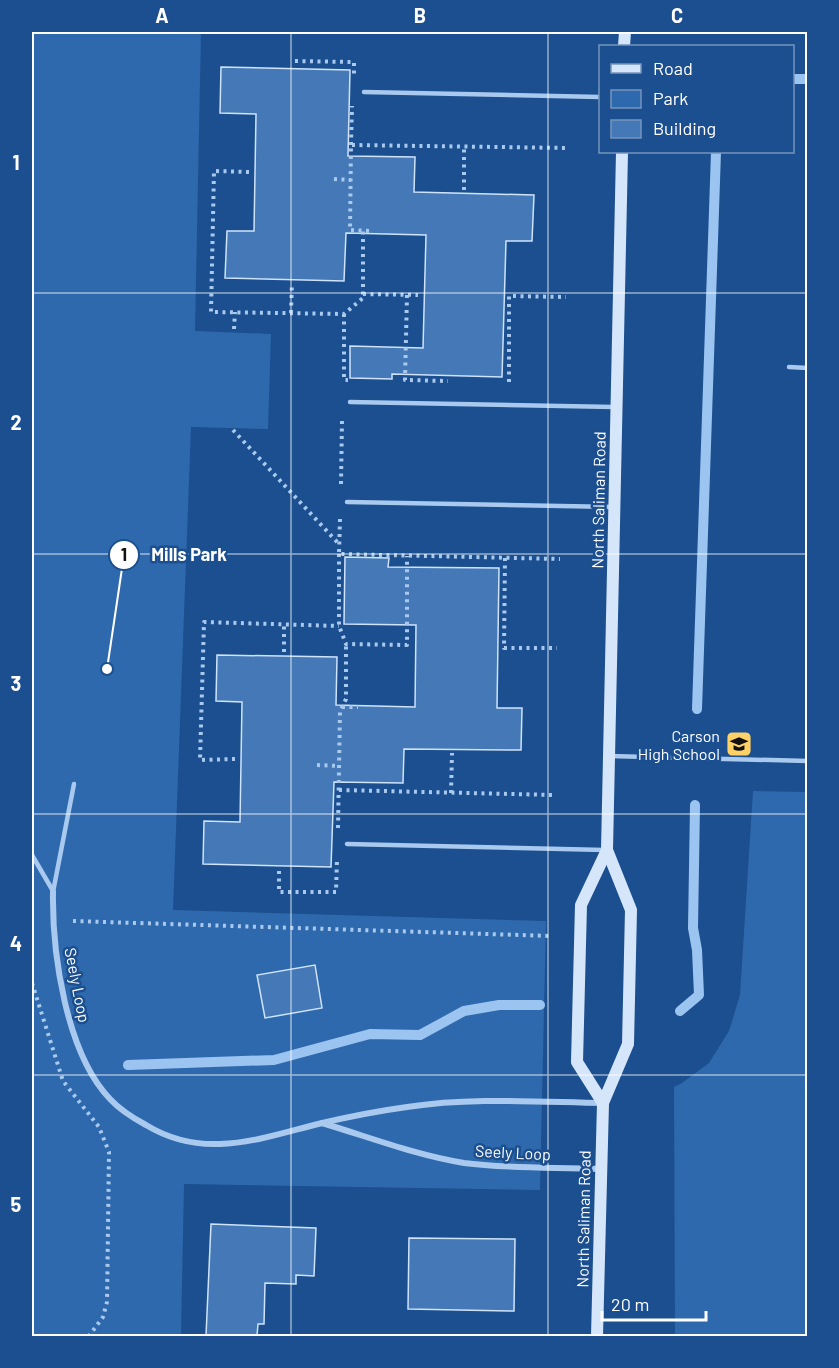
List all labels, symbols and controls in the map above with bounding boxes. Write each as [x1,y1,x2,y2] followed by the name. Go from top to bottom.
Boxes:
[155,3,169,27] text: A
[414,3,426,27] text: B
[671,3,683,27] text: C
[599,45,794,153] legend
[653,57,693,79] text: Road
[653,87,688,109] text: Park
[653,117,716,139] text: Building
[12,150,20,174] text: 1
[10,410,22,434] text: 2
[587,431,609,569] street label: North Saliman Road
[109,537,238,573] callout: Mills Park
[121,543,127,565] text: 1
[151,543,227,565] text: Mills Park
[11,671,21,695] text: 3
[638,726,720,763] place label: Carson High School
[724,729,754,759] school or university icon: Carson High School
[10,931,22,955] text: 4
[61,946,95,1024] street label: Seely Loop
[475,1141,551,1163] street label: Seely Loop
[572,1150,594,1288] street label: North Saliman Road
[11,1192,22,1216] text: 5
[602,1284,706,1322] scale bar
[611,1293,649,1315] text: 20 m

